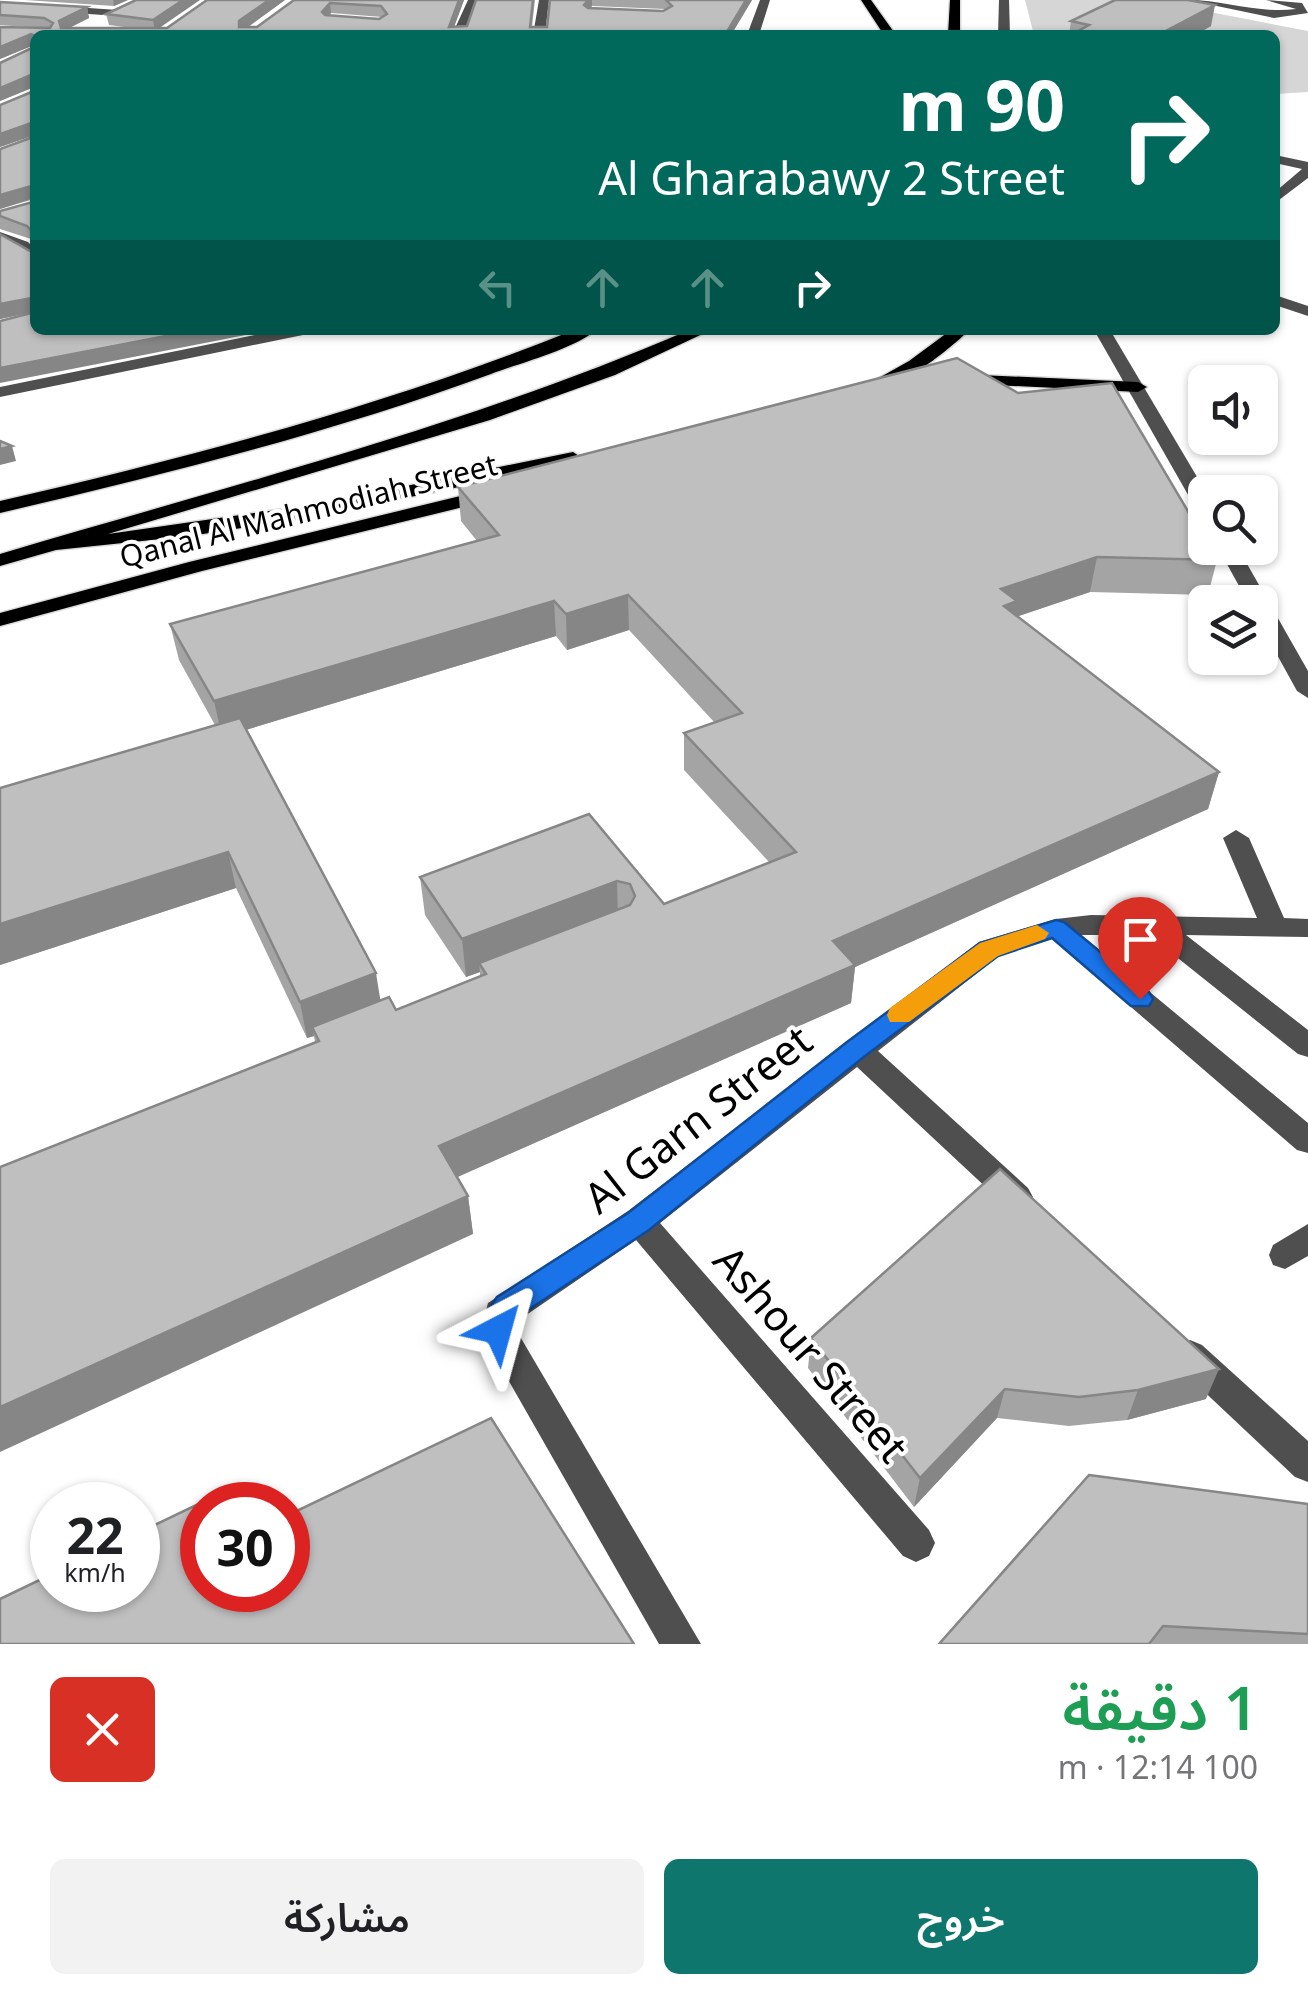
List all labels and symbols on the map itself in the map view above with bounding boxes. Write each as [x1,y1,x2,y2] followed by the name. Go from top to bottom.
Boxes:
[115,443,501,577] street label: Qanal Al Mahmodiah Street
[1098,897,1183,1000] pin
[571,1011,823,1225] street label: Al Garn Street
[702,1232,922,1474] street label: Ashour Street
[446,1278,550,1382] position arrow
[180,1482,310,1612] speed limit sign: 30

